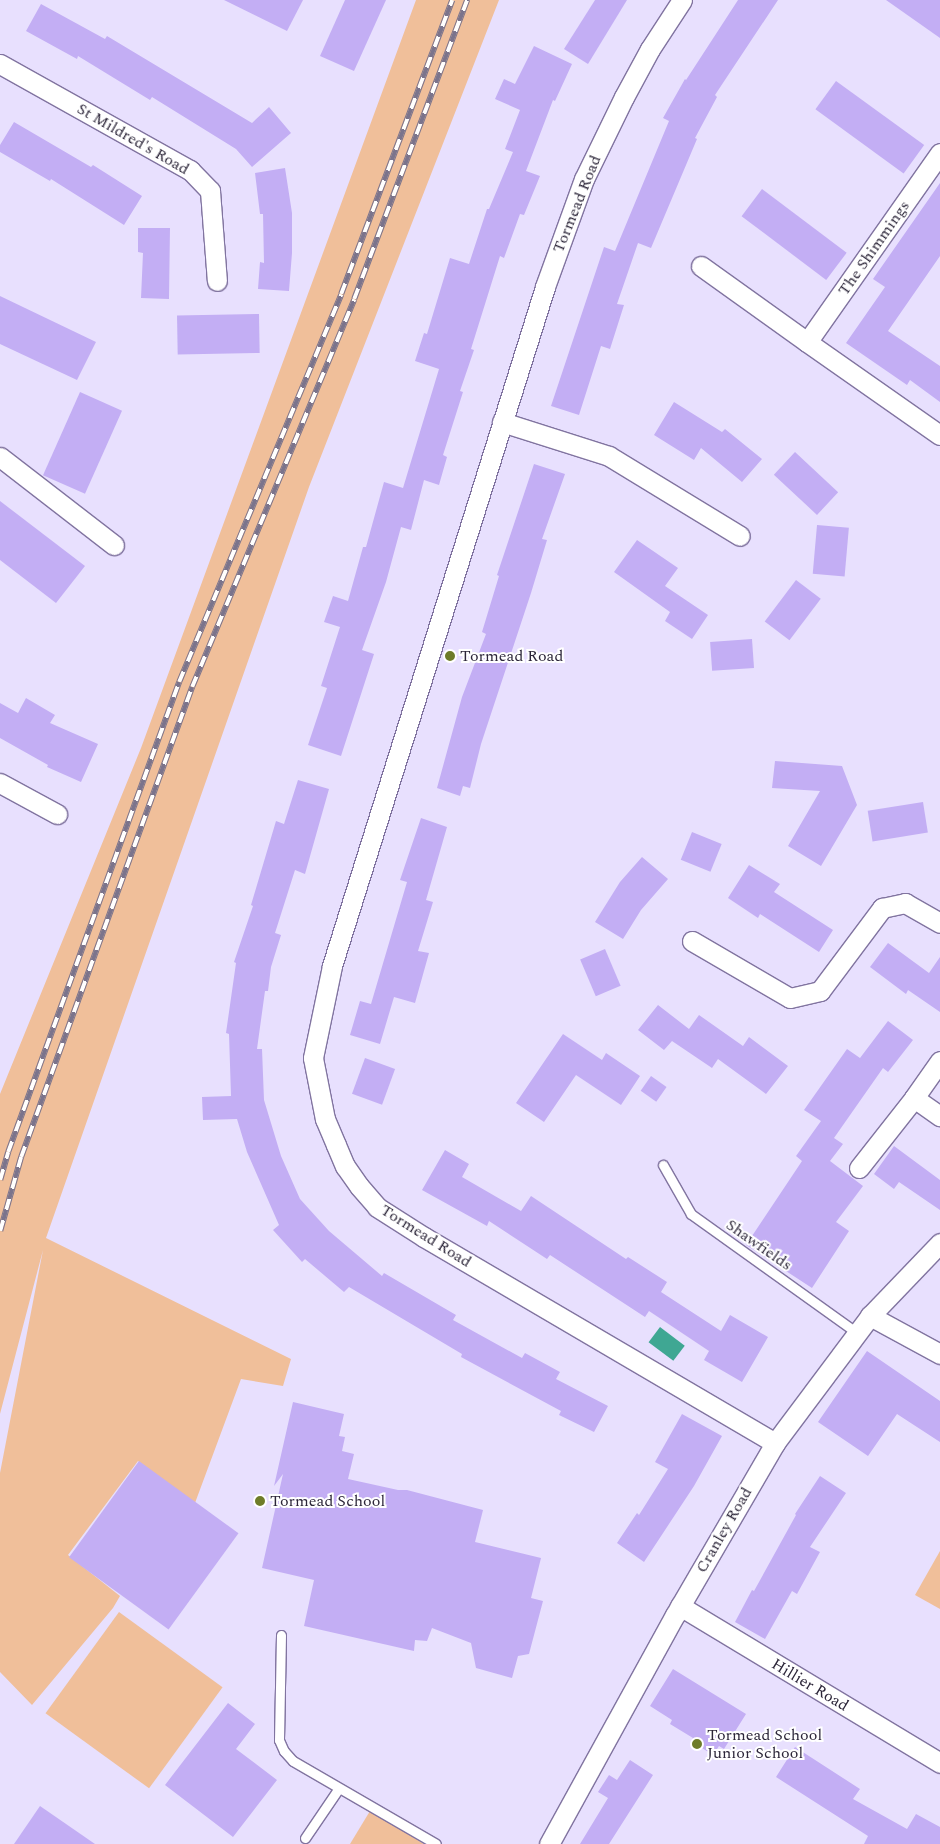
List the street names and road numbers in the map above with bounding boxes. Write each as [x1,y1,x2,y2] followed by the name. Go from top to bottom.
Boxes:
[73,99,193,179] street label: St Mildred's Road
[549,152,605,256] street label: Tormead Road
[834,197,914,299] street label: The Shimmings
[377,1200,475,1272] street label: Tormead Road
[722,1215,796,1275] street label: Shawfields
[692,1484,756,1576] street label: Cranley Road
[768,1654,852,1716] street label: Hillier Road

